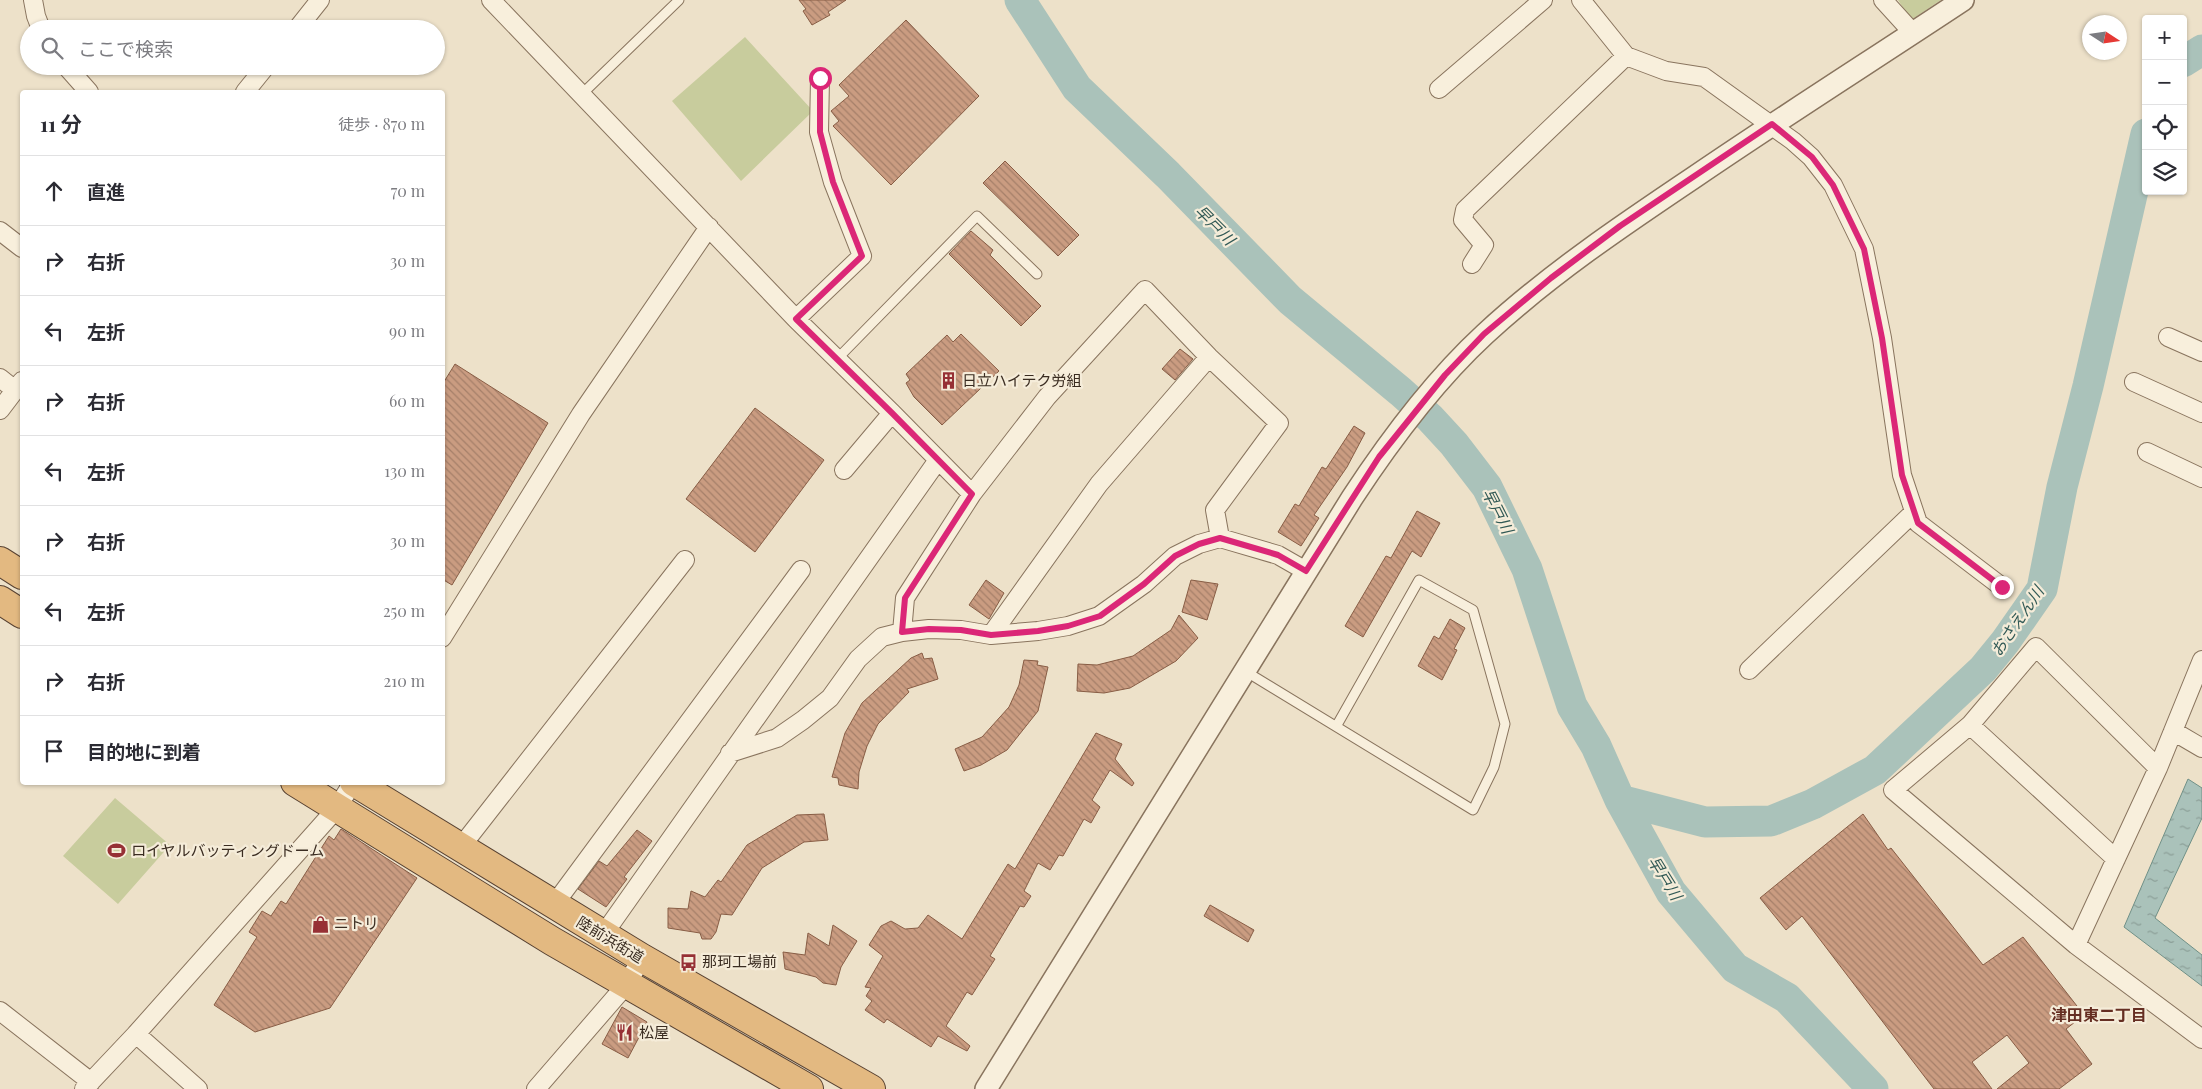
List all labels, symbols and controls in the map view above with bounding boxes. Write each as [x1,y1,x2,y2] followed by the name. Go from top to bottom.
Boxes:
[2082,15,2127,60] north arrow
[2142,15,2187,195] map controls
[2142,15,2187,60] button: +
[20,20,445,75] search box
[38,34,66,62] icon: search
[78,35,173,61] text: ここで検索
[2142,60,2187,105] button: −
[809,67,832,90] route start
[2142,105,2187,150] button: locate
[40,109,82,137] text: 11 分
[338,113,425,134] text: 徒歩 · 870 m
[2142,150,2187,195] button: layers
[40,177,68,205] icon: ahead
[87,178,125,204] text: 直進
[391,180,425,201] text: 70 m
[1191,200,1241,250] water label: 早戸川
[40,247,68,275] icon: right
[87,248,125,274] text: 右折
[390,250,425,271] text: 30 m
[40,317,68,345] icon: left
[87,318,125,344] text: 左折
[389,320,425,341] text: 90 m
[962,370,1081,390] place label: 日立ハイテク労組
[938,371,958,391] building icon: 日立ハイテク労組
[40,387,68,415] icon: right
[87,388,125,414] text: 右折
[389,390,425,411] text: 60 m
[40,457,68,485] icon: left
[87,458,125,484] text: 左折
[384,460,425,481] text: 130 m
[1478,485,1520,539] water label: 早戸川
[40,527,68,555] icon: right
[87,528,125,554] text: 右折
[390,530,425,551] text: 30 m
[1991,576,2014,599] route end
[1986,580,2049,660] water label: おさえん川
[40,597,68,625] icon: left
[87,598,125,624] text: 左折
[383,600,425,621] text: 250 m
[40,667,68,695] icon: right
[87,668,125,694] text: 右折
[384,670,425,691] text: 210 m
[40,737,68,765] icon: arrive
[87,738,201,764] text: 目的地に到着
[131,840,324,860] place label: ロイヤルバッティングドーム
[107,841,127,861] sports icon: ロイヤルバッティングドーム
[1644,852,1688,905] water label: 早戸川
[573,911,648,967] street label: 陸前浜街道
[334,913,379,933] place label: ニトリ
[310,914,330,934] shop icon: ニトリ
[702,951,777,971] place label: 那珂工場前
[678,952,698,972] bus stop icon: 那珂工場前
[2051,1004,2147,1025] district label: 津田東二丁目
[639,1022,669,1042] place label: 松屋
[615,1023,635,1043] restaurant icon: 松屋

